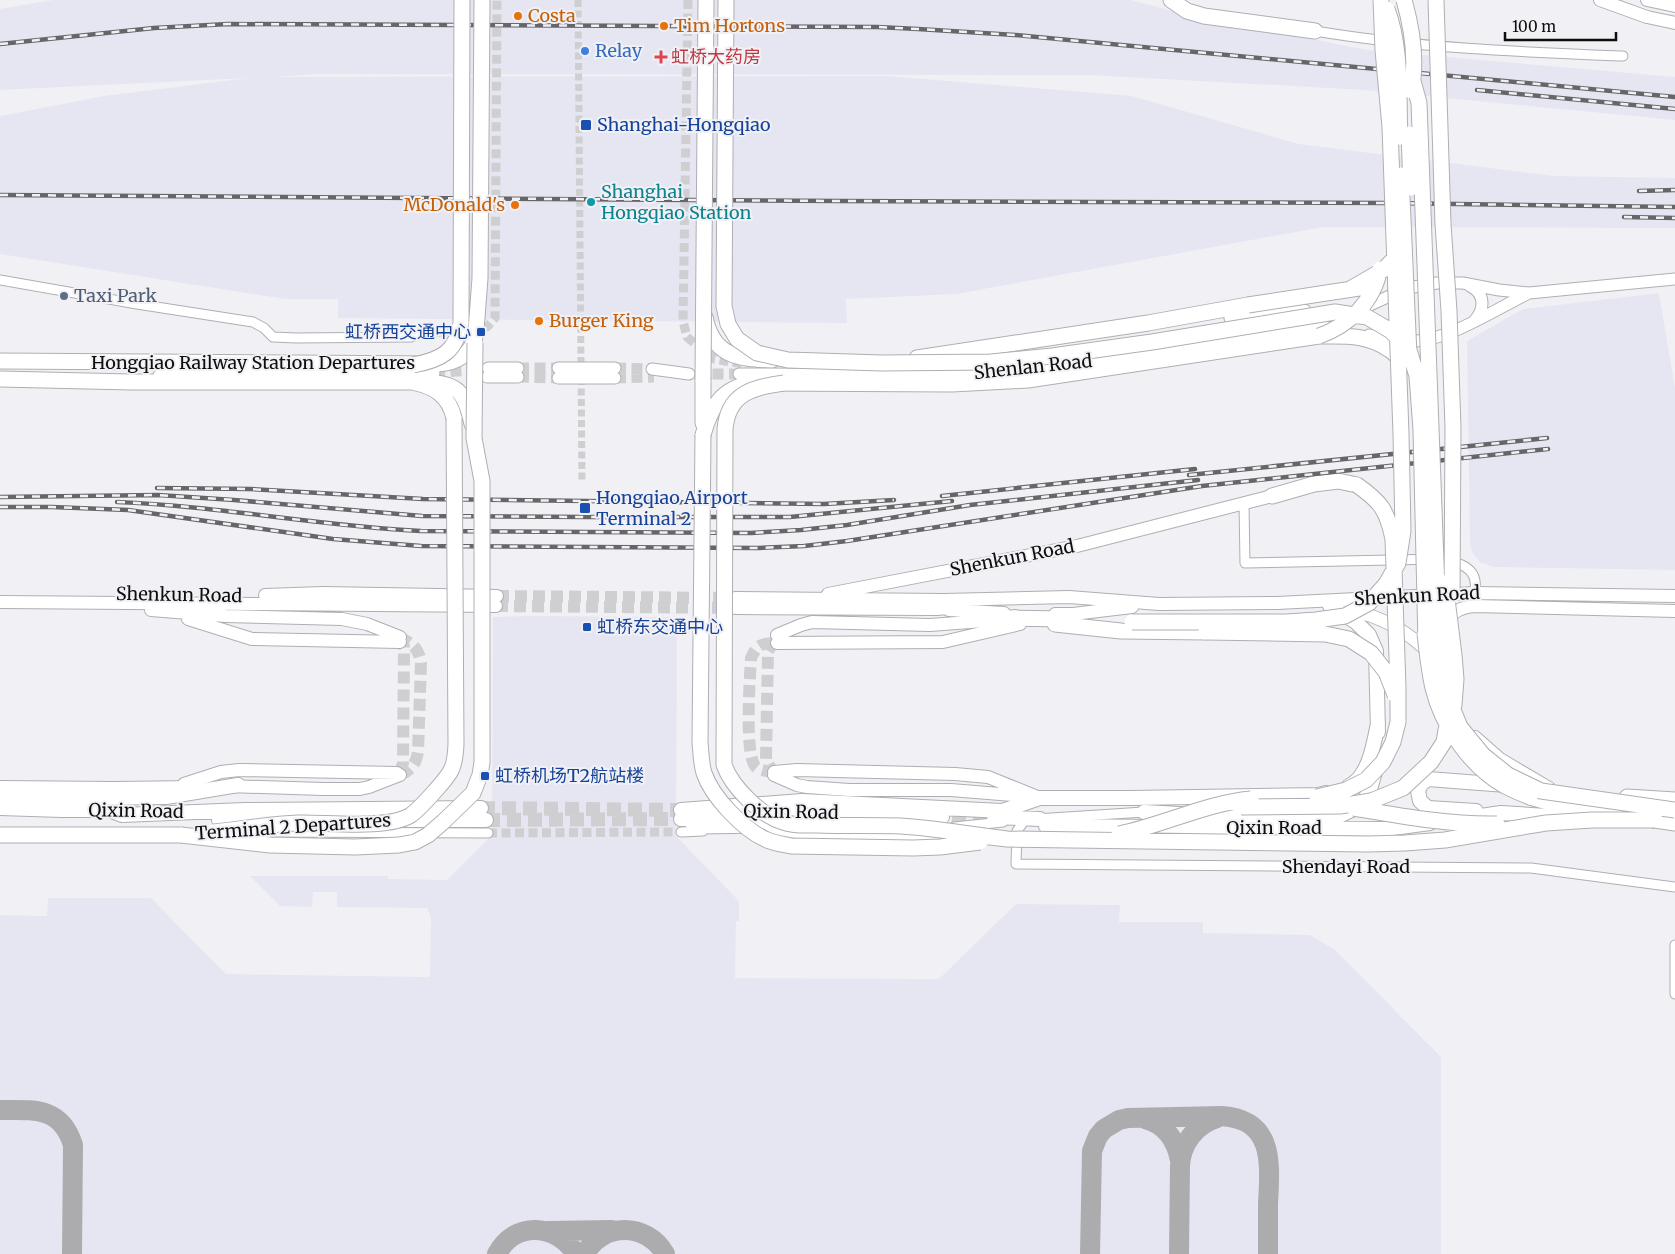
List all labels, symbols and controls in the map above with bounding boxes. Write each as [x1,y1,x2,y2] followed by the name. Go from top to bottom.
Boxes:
[528,4,576,27] place label: Costa
[512,10,524,22] marker: Costa
[1505,10,1616,42] scale bar
[674,14,785,37] place label: Tim Hortons
[1512,17,1556,36] text: 100 m
[658,20,670,32] marker: Tim Hortons
[595,39,643,62] place label: Relay
[579,45,591,57] marker: Relay
[671,45,761,68] place label: 虹桥大药房
[655,51,667,63] marker: 虹桥大药房
[597,113,770,136] place label: Shanghai-Hongqiao
[579,118,593,132] marker: Shanghai-Hongqiao
[601,180,751,224] place label: Shanghai Hongqiao Station
[403,193,505,216] place label: McDonald's
[585,196,597,208] marker: Shanghai Hongqiao Station
[509,199,521,211] marker: McDonald's
[74,284,158,307] place label: Taxi Park
[58,290,70,302] marker: Taxi Park
[549,309,654,332] place label: Burger King
[533,315,545,327] marker: Burger King
[345,320,471,343] place label: 虹桥西交通中心
[475,326,487,338] marker: 虹桥西交通中心
[973,349,1093,384] street label: Shenlan Road
[91,351,415,374] street label: Hongqiao Railway Station Departures
[596,486,748,530] place label: Hongqiao Airport Terminal 2
[578,501,592,515] marker: Hongqiao Airport Terminal 2
[948,534,1076,581] street label: Shenkun Road
[1353,581,1481,610] street label: Shenkun Road
[116,582,242,607] street label: Shenkun Road
[597,615,723,638] place label: 虹桥东交通中心
[581,621,593,633] marker: 虹桥东交通中心
[495,764,644,787] place label: 虹桥机场T2航站楼
[479,770,491,782] marker: 虹桥机场T2航站楼
[88,798,184,823] street label: Qixin Road
[743,799,839,824] street label: Qixin Road
[194,808,392,845] street label: Terminal 2 Departures
[1226,816,1322,839] street label: Qixin Road
[1282,855,1410,878] street label: Shendayi Road

